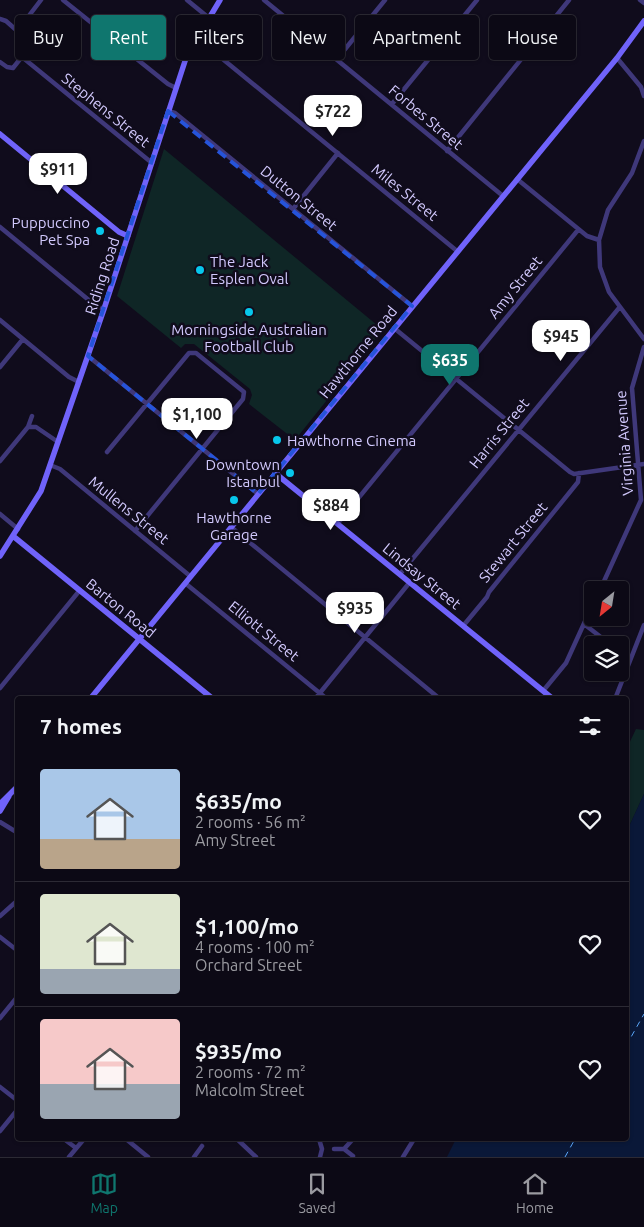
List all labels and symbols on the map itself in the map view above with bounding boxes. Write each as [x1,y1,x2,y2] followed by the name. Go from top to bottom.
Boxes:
[59,69,153,151] street label: Stephens Street
[386,81,466,153] street label: Forbes Street
[303,94,363,137] pin: $722
[28,152,88,195] pin: $911
[368,160,442,224] street label: Miles Street
[257,162,341,234] street label: Dutton Street
[11,214,90,248] place label: Puppuccino Pet Spa
[94,225,106,237] marker: Puppuccino Pet Spa
[81,235,123,317] street label: Riding Road
[485,252,545,322] street label: Amy Street
[210,253,289,287] place label: The Jack Esplen Oval
[194,264,206,276] marker: The Jack Esplen Oval
[316,303,400,401] street label: Hawthorne Road
[243,306,255,318] marker: Morningside Australian Football Club
[531,320,591,362] pin: $945
[171,321,327,355] place label: Morningside Australian Football Club
[420,344,480,386] pin: $635
[612,390,636,496] street label: Virginia Avenue
[466,395,532,471] street label: Harris Street
[156,398,238,440] pin: $1,100
[287,432,416,449] place label: Hawthorne Cinema
[271,434,283,446] marker: Hawthorne Cinema
[206,456,280,490] place label: Downtown Istanbul
[284,467,296,479] marker: Downtown Istanbul
[86,473,173,548] street label: Mullens Street
[301,488,361,531] pin: $884
[228,494,240,506] marker: Hawthorne Garage
[475,498,551,586] street label: Stewart Street
[196,509,272,543] place label: Hawthorne Garage
[380,539,464,613] street label: Lindsay Street
[83,575,159,641] street label: Barton Road
[584,581,629,626] north arrow
[325,592,385,634] pin: $935
[225,597,303,665] street label: Elliott Street

